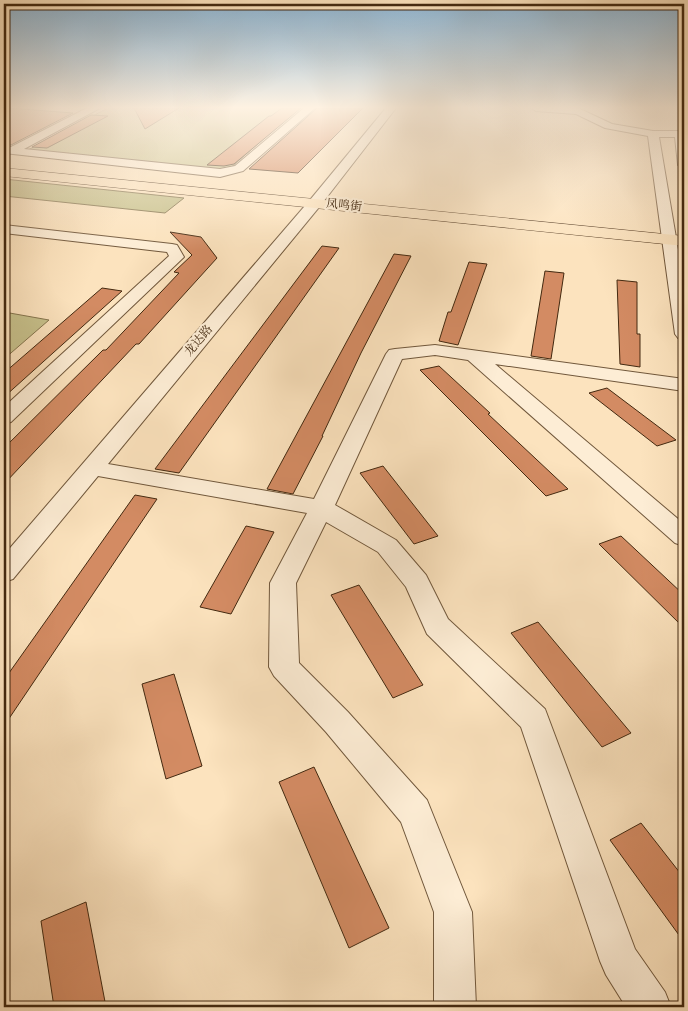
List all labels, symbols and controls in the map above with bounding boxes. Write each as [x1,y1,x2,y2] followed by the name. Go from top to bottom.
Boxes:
[325,196,364,216] street label: 凤鸣街
[181,322,217,360] street label: 龙达路

